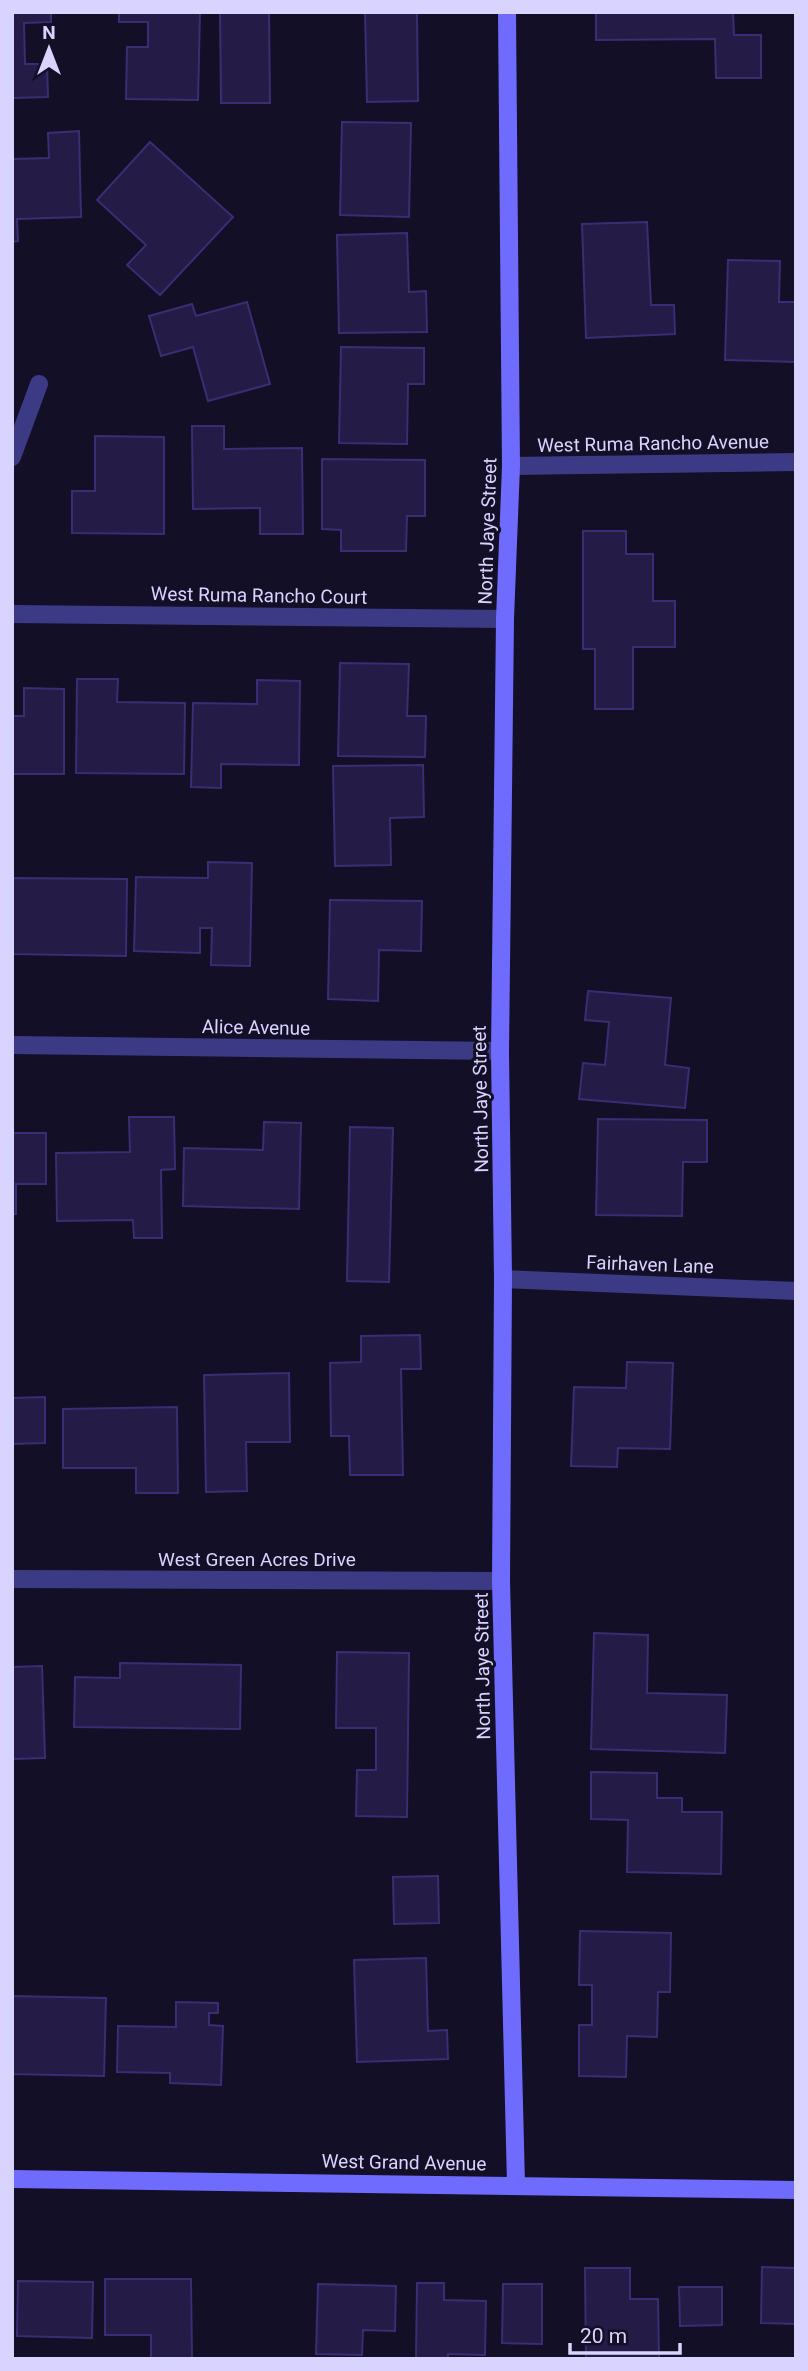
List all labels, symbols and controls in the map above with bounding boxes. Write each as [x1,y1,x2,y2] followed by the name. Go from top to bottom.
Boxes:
[14,14,84,84] north arrow
[42,21,56,44] text: N
[537,430,769,457] street label: West Ruma Rancho Avenue
[473,457,502,605] street label: North Jaye Street
[151,582,367,609] street label: West Ruma Rancho Court
[202,1015,310,1040] street label: Alice Avenue
[468,1025,493,1173] street label: North Jaye Street
[586,1251,714,1278] street label: Fairhaven Lane
[158,1548,356,1571] street label: West Green Acres Drive
[470,1592,495,1740] street label: North Jaye Street
[321,2150,487,2175] street label: West Grand Avenue
[570,2312,680,2356] scale bar
[580,2324,627,2348] text: 20 m

